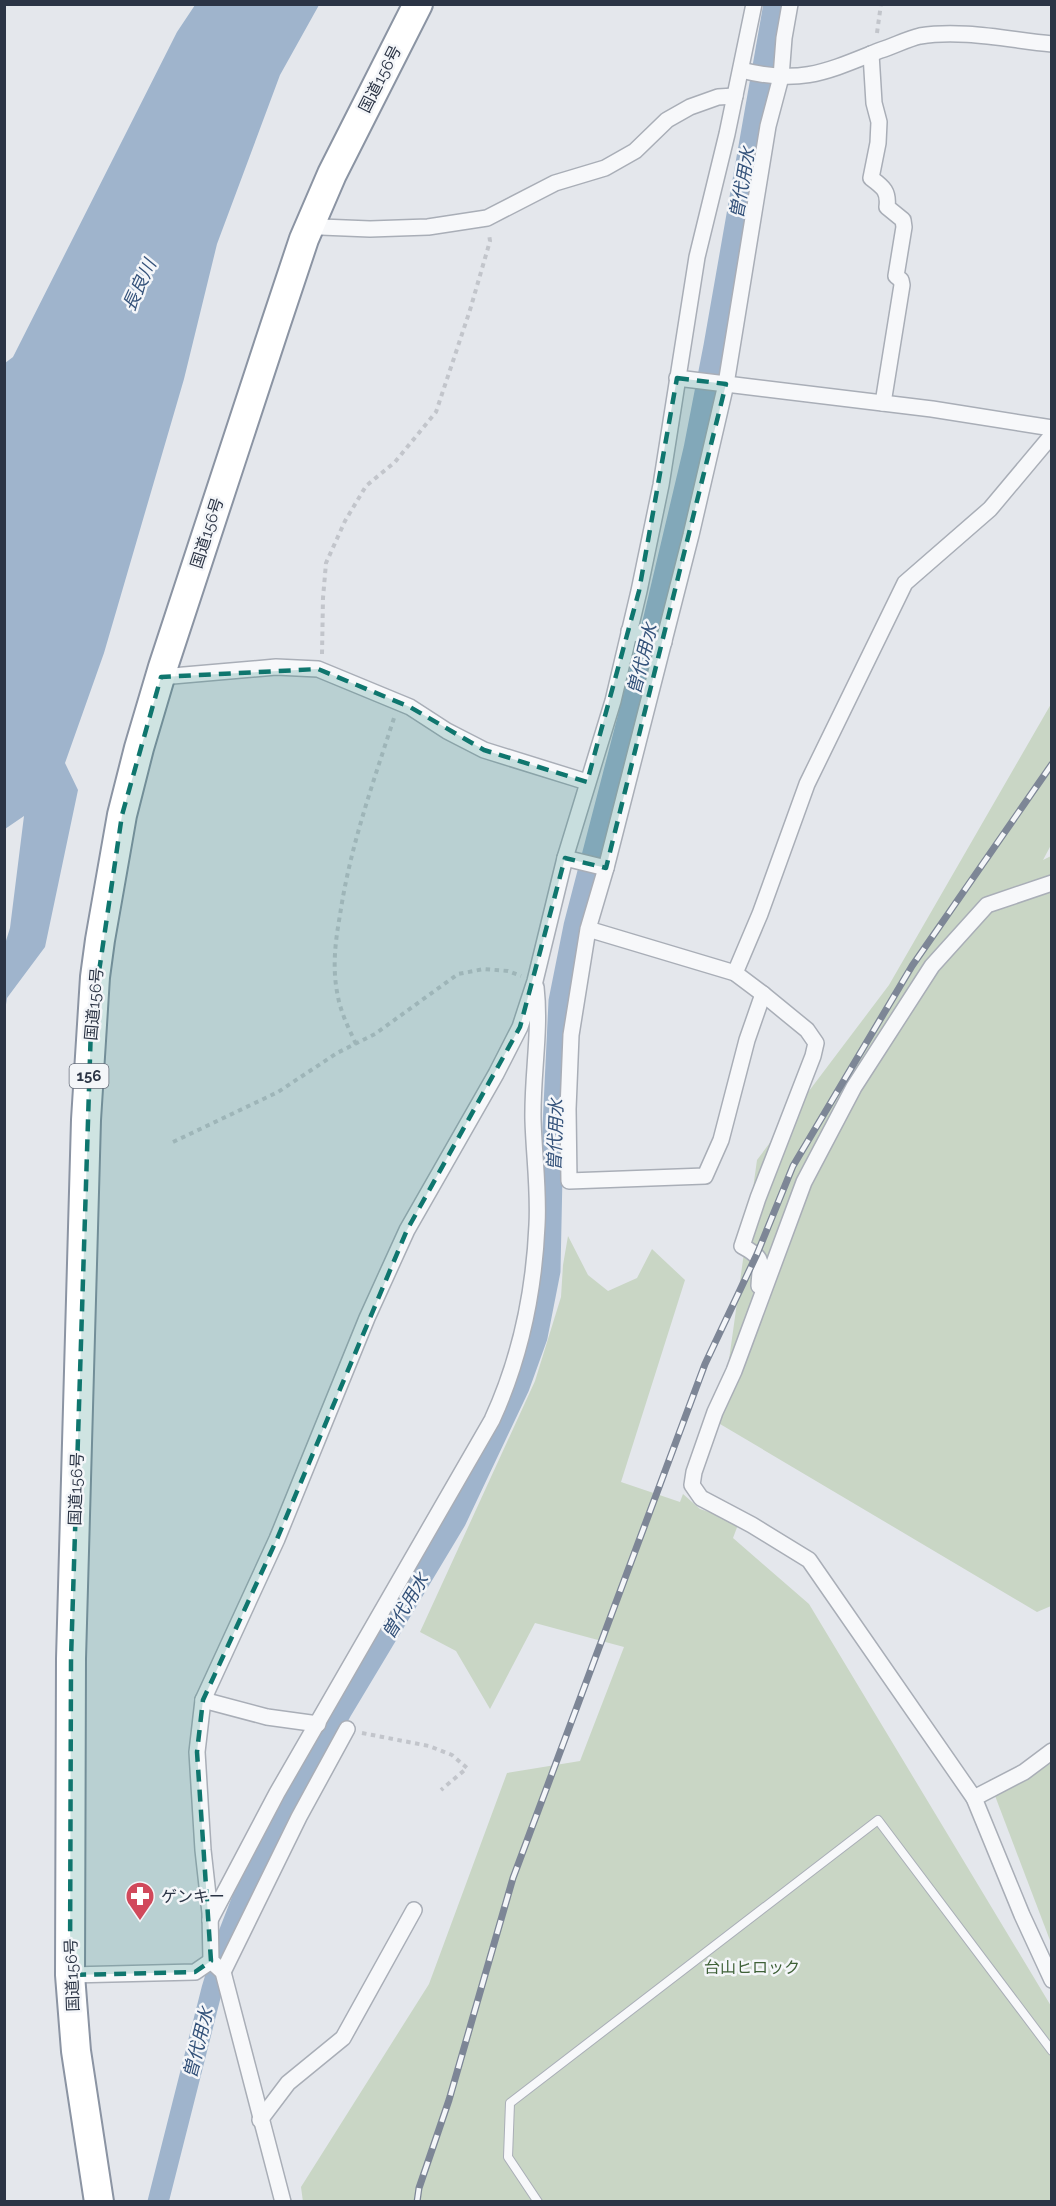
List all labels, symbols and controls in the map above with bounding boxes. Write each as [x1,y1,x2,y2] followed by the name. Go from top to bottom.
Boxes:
[355,42,405,116] street label: 国道156号
[725,144,759,220] water label: 曽代用水
[118,254,161,314] water label: 長良川
[187,495,227,571] street label: 国道156号
[623,620,661,696] water label: 曽代用水
[81,967,107,1041] street label: 国道156号
[70,1064,109,1088] road number: 156
[543,1097,567,1171] water label: 曽代用水
[65,1452,87,1526] street label: 国道156号
[377,1568,434,1642] water label: 曽代用水
[124,1880,156,1922] pharmacy icon: ゲンキー
[161,1887,225,1906] place label: ゲンキー
[61,1938,83,2012] street label: 国道156号
[704,1958,800,1977] park label: 台山ヒロック
[179,2004,217,2080] water label: 曽代用水

